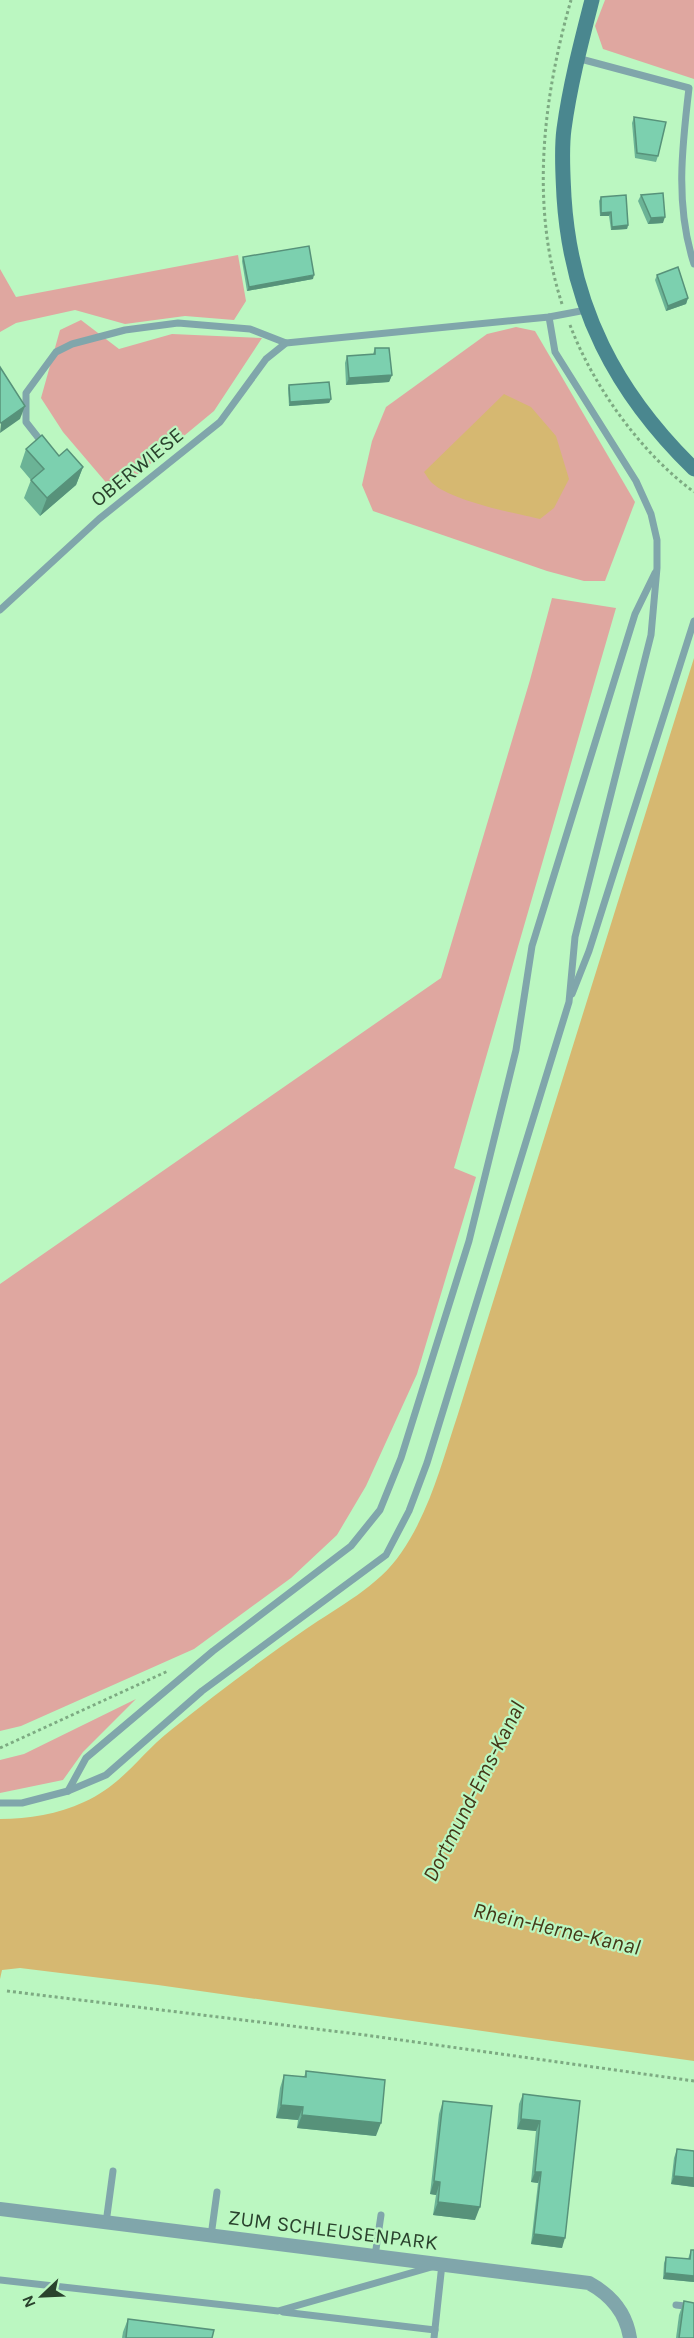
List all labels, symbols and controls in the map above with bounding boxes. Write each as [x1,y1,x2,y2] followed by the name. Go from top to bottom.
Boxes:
[86,422,188,512] street label: OBERWIESE
[417,1697,531,1886] water label: Dortmund-Ems-Kanal
[471,1897,643,1961] water label: Rhein-Herne-Kanal
[227,2205,440,2255] street label: ZUM SCHLEUSENPARK
[12,2266,72,2326] north arrow
[18,2293,40,2311] text: N

